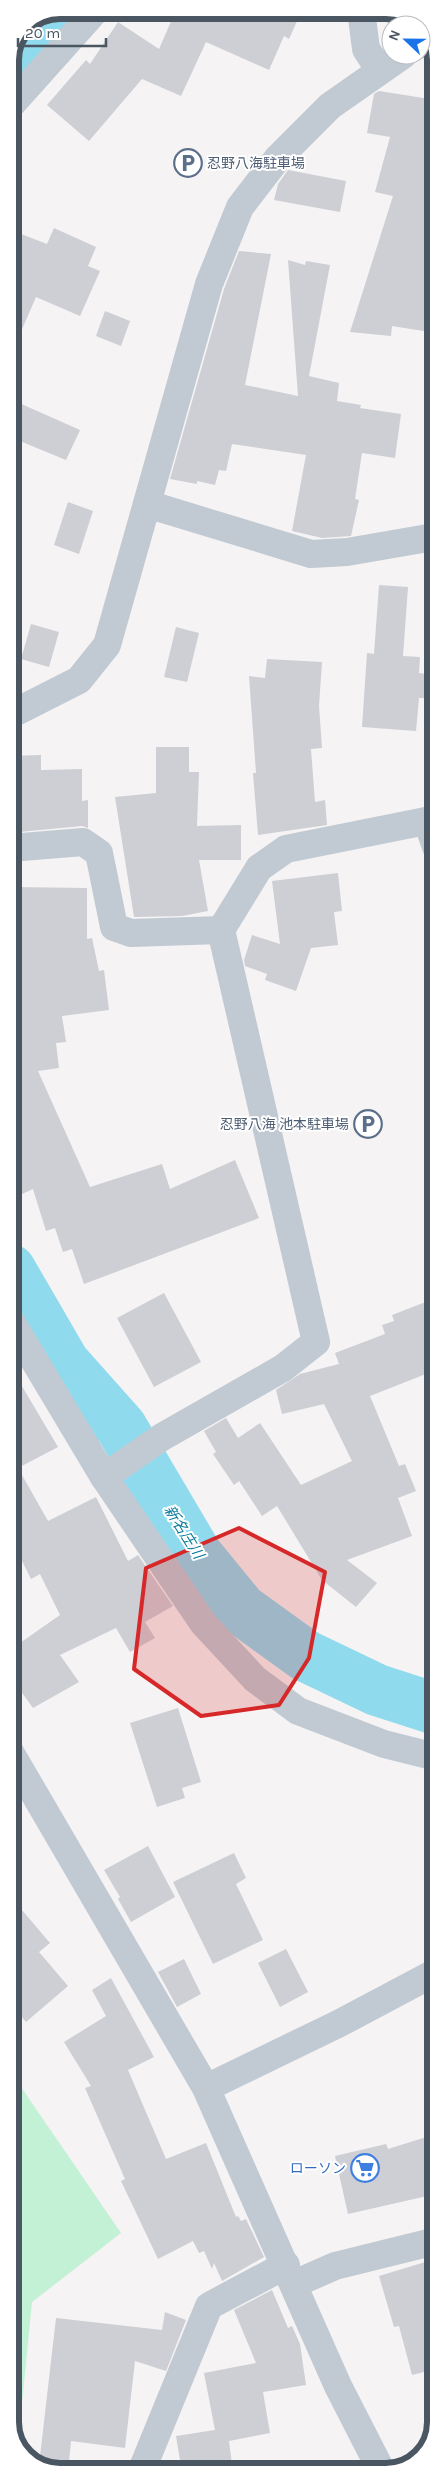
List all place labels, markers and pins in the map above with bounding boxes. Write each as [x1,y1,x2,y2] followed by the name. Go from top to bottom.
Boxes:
[173,148,203,178] parking icon: 忍野八海駐車場
[207,155,305,172] place label: 忍野八海駐車場
[353,1109,383,1139] parking icon: 忍野八海 池本駐車場
[220,1116,349,1133] place label: 忍野八海 池本駐車場
[350,2153,380,2183] supermarket icon: ローソン
[290,2160,346,2177] place label: ローソン

